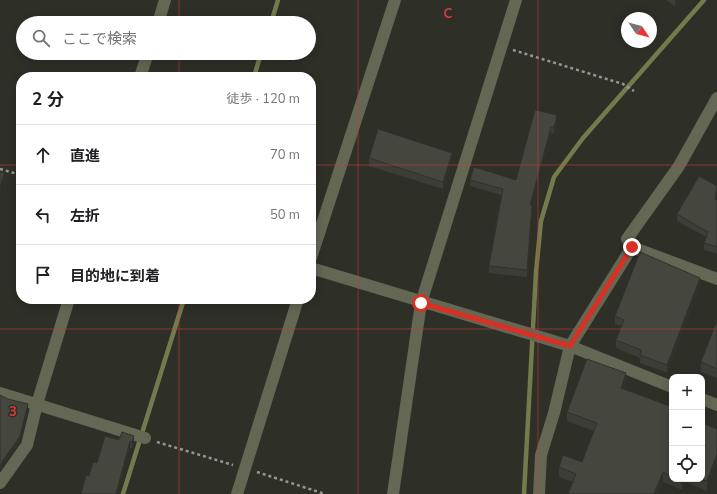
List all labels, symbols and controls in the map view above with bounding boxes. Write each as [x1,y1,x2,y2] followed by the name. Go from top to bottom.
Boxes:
[444,5,453,23] text: C
[621,12,657,48] north arrow
[16,16,316,60] search box
[30,27,52,49] icon: search
[62,29,137,49] text: ここで検索
[32,88,64,111] text: 2 分
[226,90,300,108] text: 徒歩 · 120 m
[32,144,54,166] icon: ahead
[70,146,100,166] text: 直進
[270,146,300,164] text: 70 m
[32,204,54,226] icon: left
[70,206,100,226] text: 左折
[270,206,300,224] text: 50 m
[623,238,641,256] route end
[32,264,54,286] icon: arrive
[70,266,160,286] text: 目的地に到着
[412,294,430,312] route start
[669,374,705,482] map controls
[669,374,705,410] button: +
[9,403,17,421] text: 3
[669,410,705,446] button: −
[669,446,705,482] button: locate

